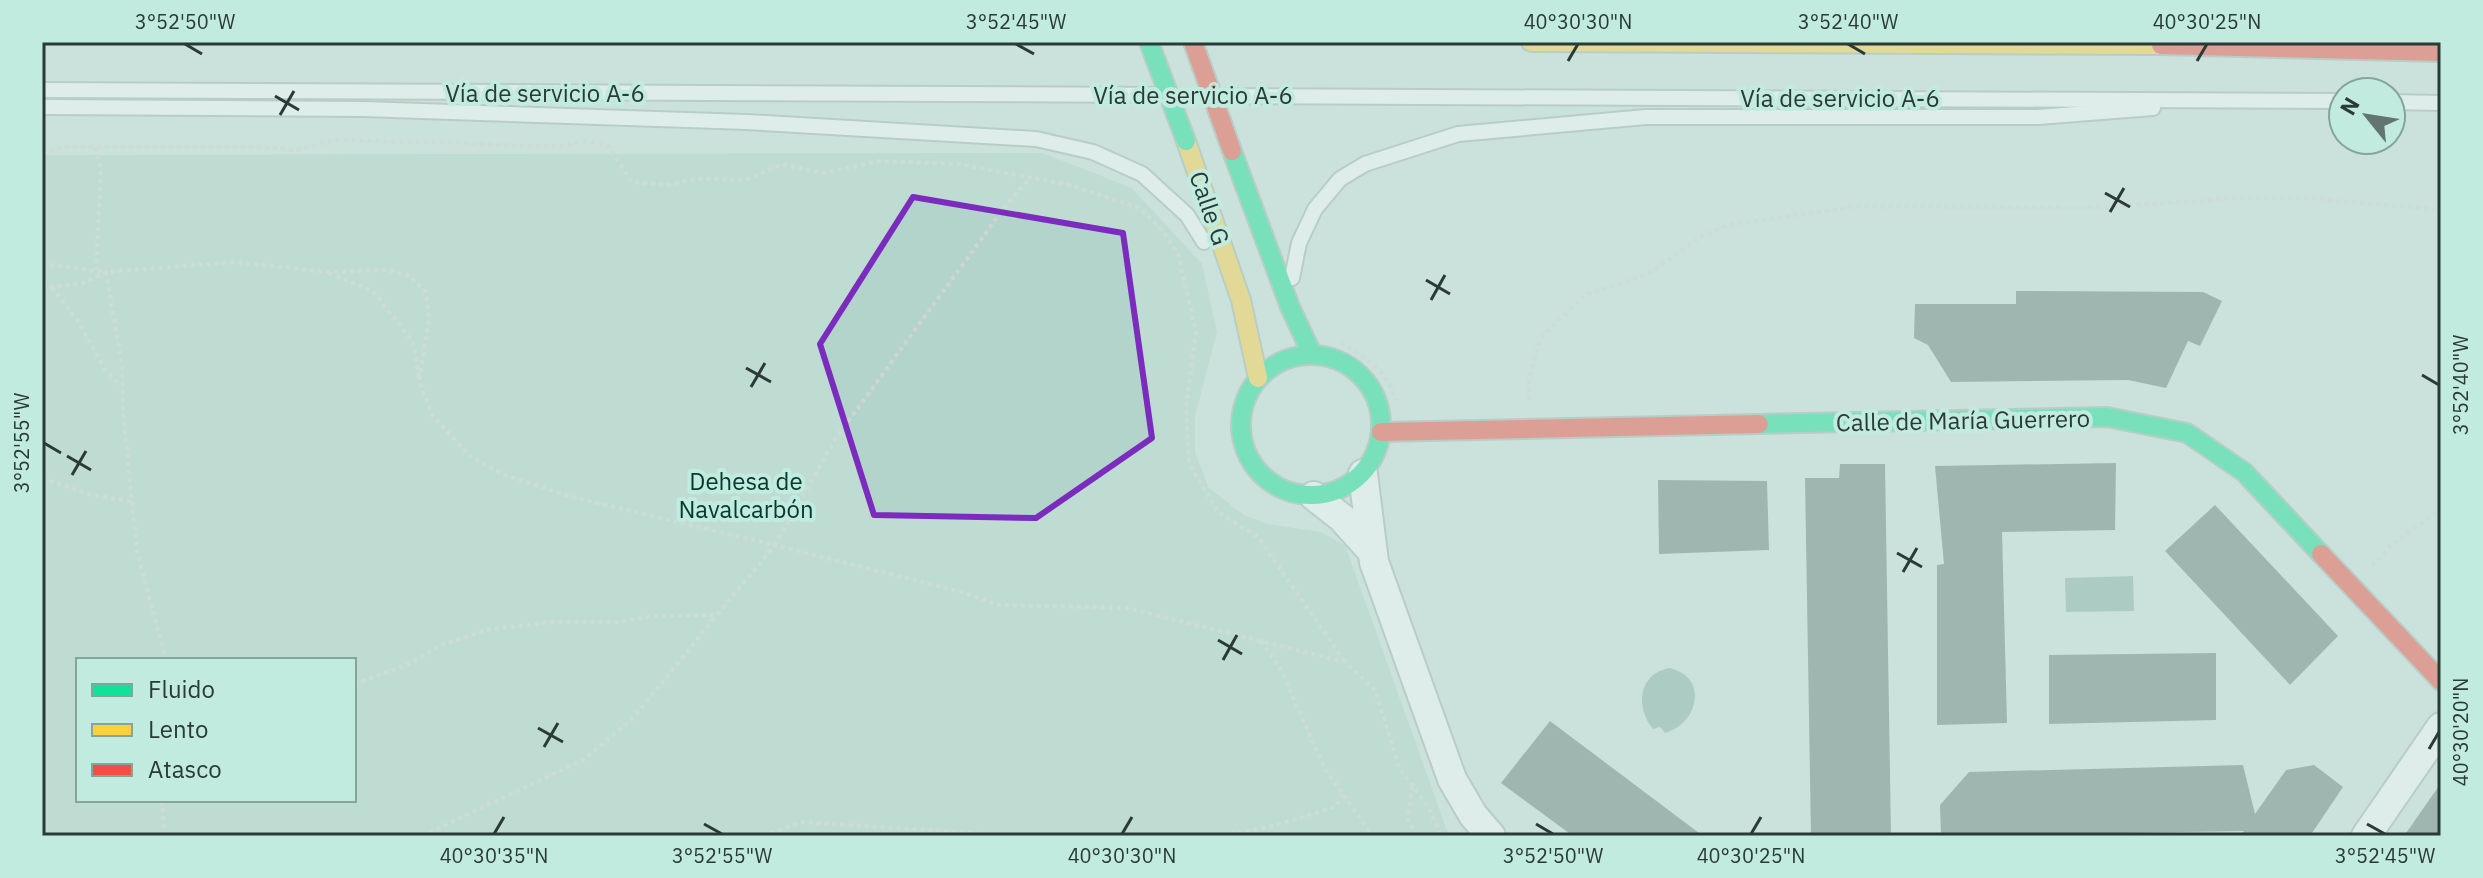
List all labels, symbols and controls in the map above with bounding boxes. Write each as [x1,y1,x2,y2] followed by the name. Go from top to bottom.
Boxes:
[135,8,236,35] text: 3°52'50"W
[966,8,1067,35] text: 3°52'45"W
[1524,8,1632,35] text: 40°30'30"N
[1798,8,1899,35] text: 3°52'40"W
[2153,8,2261,35] text: 40°30'25"N
[2327,76,2407,156] north arrow
[445,77,645,109] street label: Vía de servicio A-6
[1093,79,1293,111] street label: Vía de servicio A-6
[1740,82,1940,114] street label: Vía de servicio A-6
[2333,92,2366,120] text: N
[1182,167,1238,249] street label: Calle G
[2447,334,2474,435] text: 3°52'40"W
[8,392,35,493] text: 3°52'55"W
[1836,402,2090,438] street label: Calle de María Guerrero
[678,465,814,525] park label: Dehesa de Navalcarbón
[76,658,356,802] legend
[148,673,215,705] text: Fluido
[2447,678,2474,786] text: 40°30'20"N
[148,713,208,745] text: Lento
[148,753,222,785] text: Atasco
[440,842,548,869] text: 40°30'35"N
[672,842,773,869] text: 3°52'55"W
[1068,842,1176,869] text: 40°30'30"N
[1503,842,1604,869] text: 3°52'50"W
[1697,842,1805,869] text: 40°30'25"N
[2335,842,2436,869] text: 3°52'45"W

